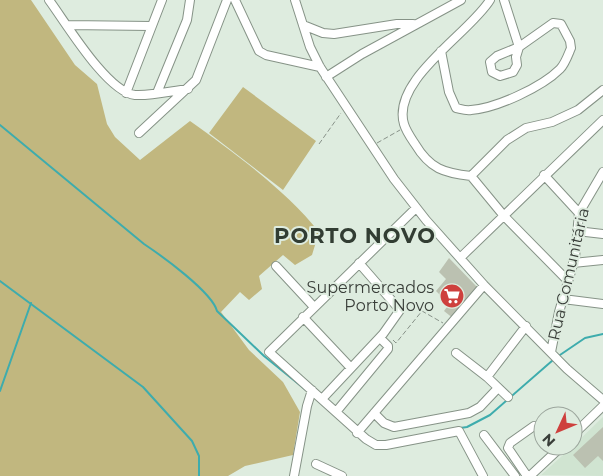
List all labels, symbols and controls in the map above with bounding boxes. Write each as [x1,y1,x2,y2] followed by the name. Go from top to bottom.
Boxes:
[544,206,593,342] street label: Rua Comunitária
[274,223,436,248] district label: PORTO NOVO
[307,278,434,315] place label: Supermercados Porto Novo
[439,283,465,309] supermarket icon: Supermercados Porto Novo
[533,406,583,456] north arrow
[538,430,559,450] text: N

